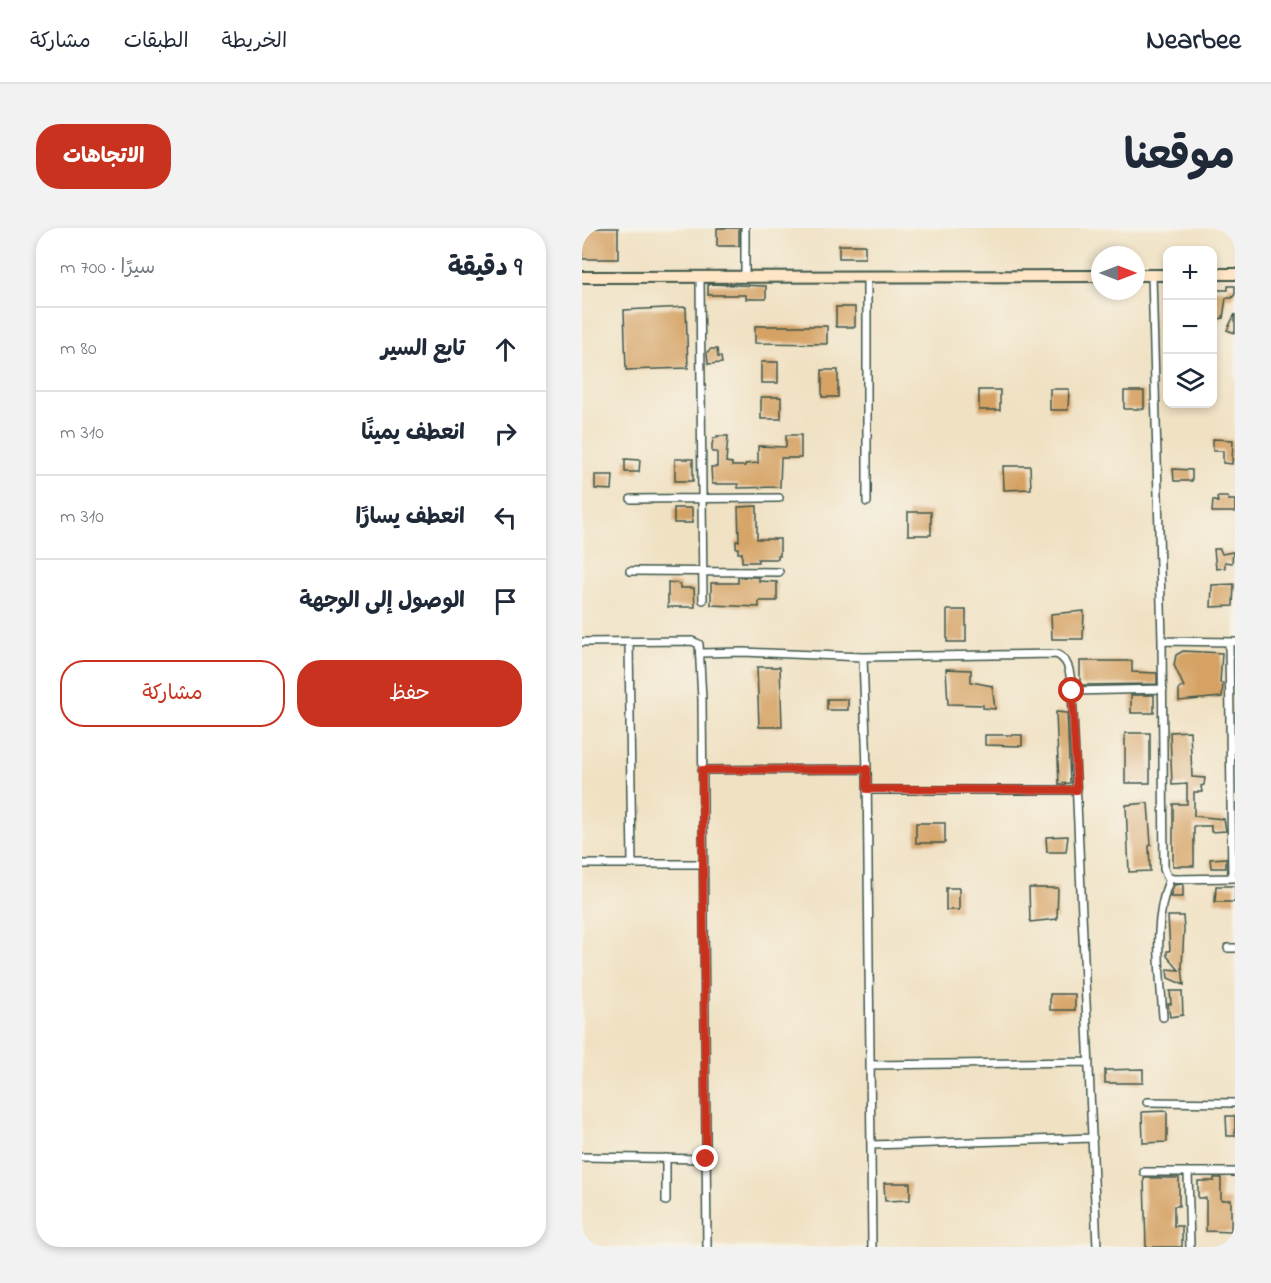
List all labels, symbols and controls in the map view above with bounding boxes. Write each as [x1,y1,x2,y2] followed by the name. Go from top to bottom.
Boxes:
[1146,21,1241,62] text: Nearbee
[30,27,91,57] text: مشاركة
[124,27,189,57] text: الطبقات
[222,27,287,57] text: الخريطة
[36,124,171,189] button: الاتجاهات
[1124,127,1235,188] text: موقعنا
[1091,246,1145,300] north arrow
[1163,246,1217,408] map controls
[1163,246,1217,300] button: +
[448,250,522,288] text: 9 دقيقة
[60,254,155,283] text: سيرًا · 700 m
[1163,300,1217,354] button: −
[489,333,522,366] icon: ahead
[381,334,465,366] text: تابع السير
[60,335,97,364] text: 80 m
[1163,354,1217,408] button: layers
[489,417,522,450] icon: right
[361,418,465,450] text: انعطف يمينًا
[60,419,104,448] text: 310 m
[489,501,522,534] icon: left
[356,502,465,534] text: انعطف يسارًا
[60,503,104,532] text: 310 m
[489,585,522,618] icon: arrive
[299,586,465,618] text: الوصول إلى الوجهة
[60,660,285,727] button: مشاركة
[297,660,522,727] button: حفظ
[1058,677,1084,703] route start
[692,1145,718,1171] route end

